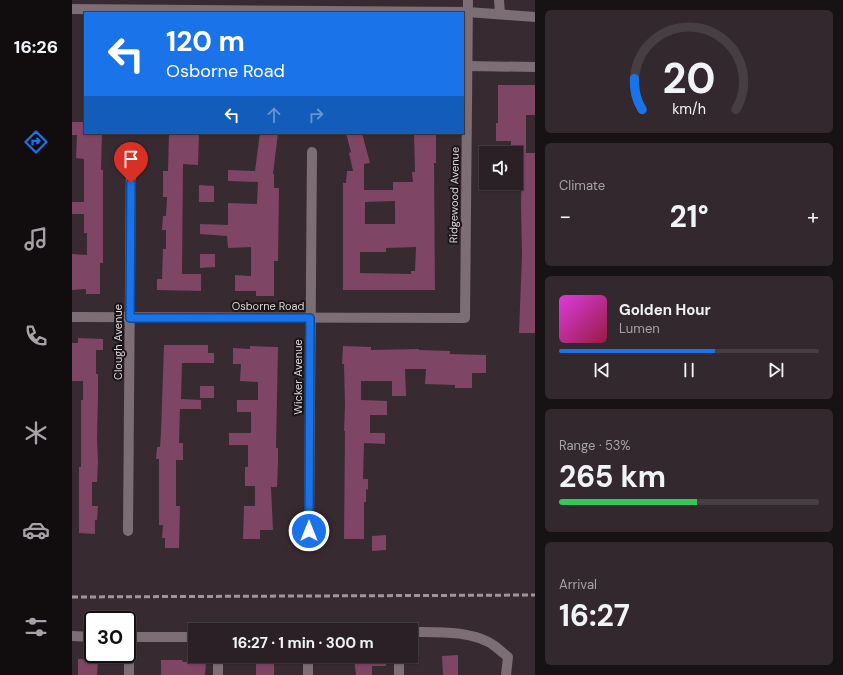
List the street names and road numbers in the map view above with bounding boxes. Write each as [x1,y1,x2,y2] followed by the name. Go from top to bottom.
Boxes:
[446,147,462,243] street label: Ridgewood Avenue
[232,299,304,313] street label: Osborne Road
[111,304,125,380] street label: Clough Avenue
[291,339,305,415] street label: Wicker Avenue

